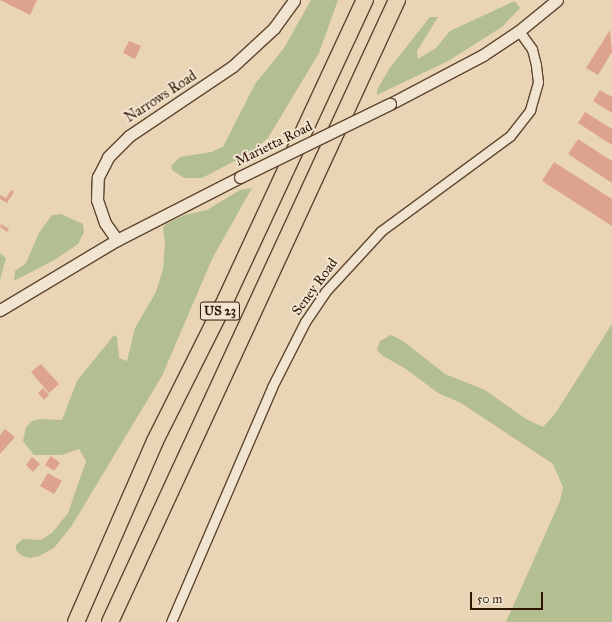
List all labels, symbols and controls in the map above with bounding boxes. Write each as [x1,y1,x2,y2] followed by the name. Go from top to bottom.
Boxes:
[122,68,200,126] street label: Narrows Road
[233,118,315,170] street label: Marietta Road
[289,255,341,319] street label: Seney Road
[199,300,241,322] road number: US 23
[472,584,545,610] scale bar
[477,592,502,606] text: 50 m

